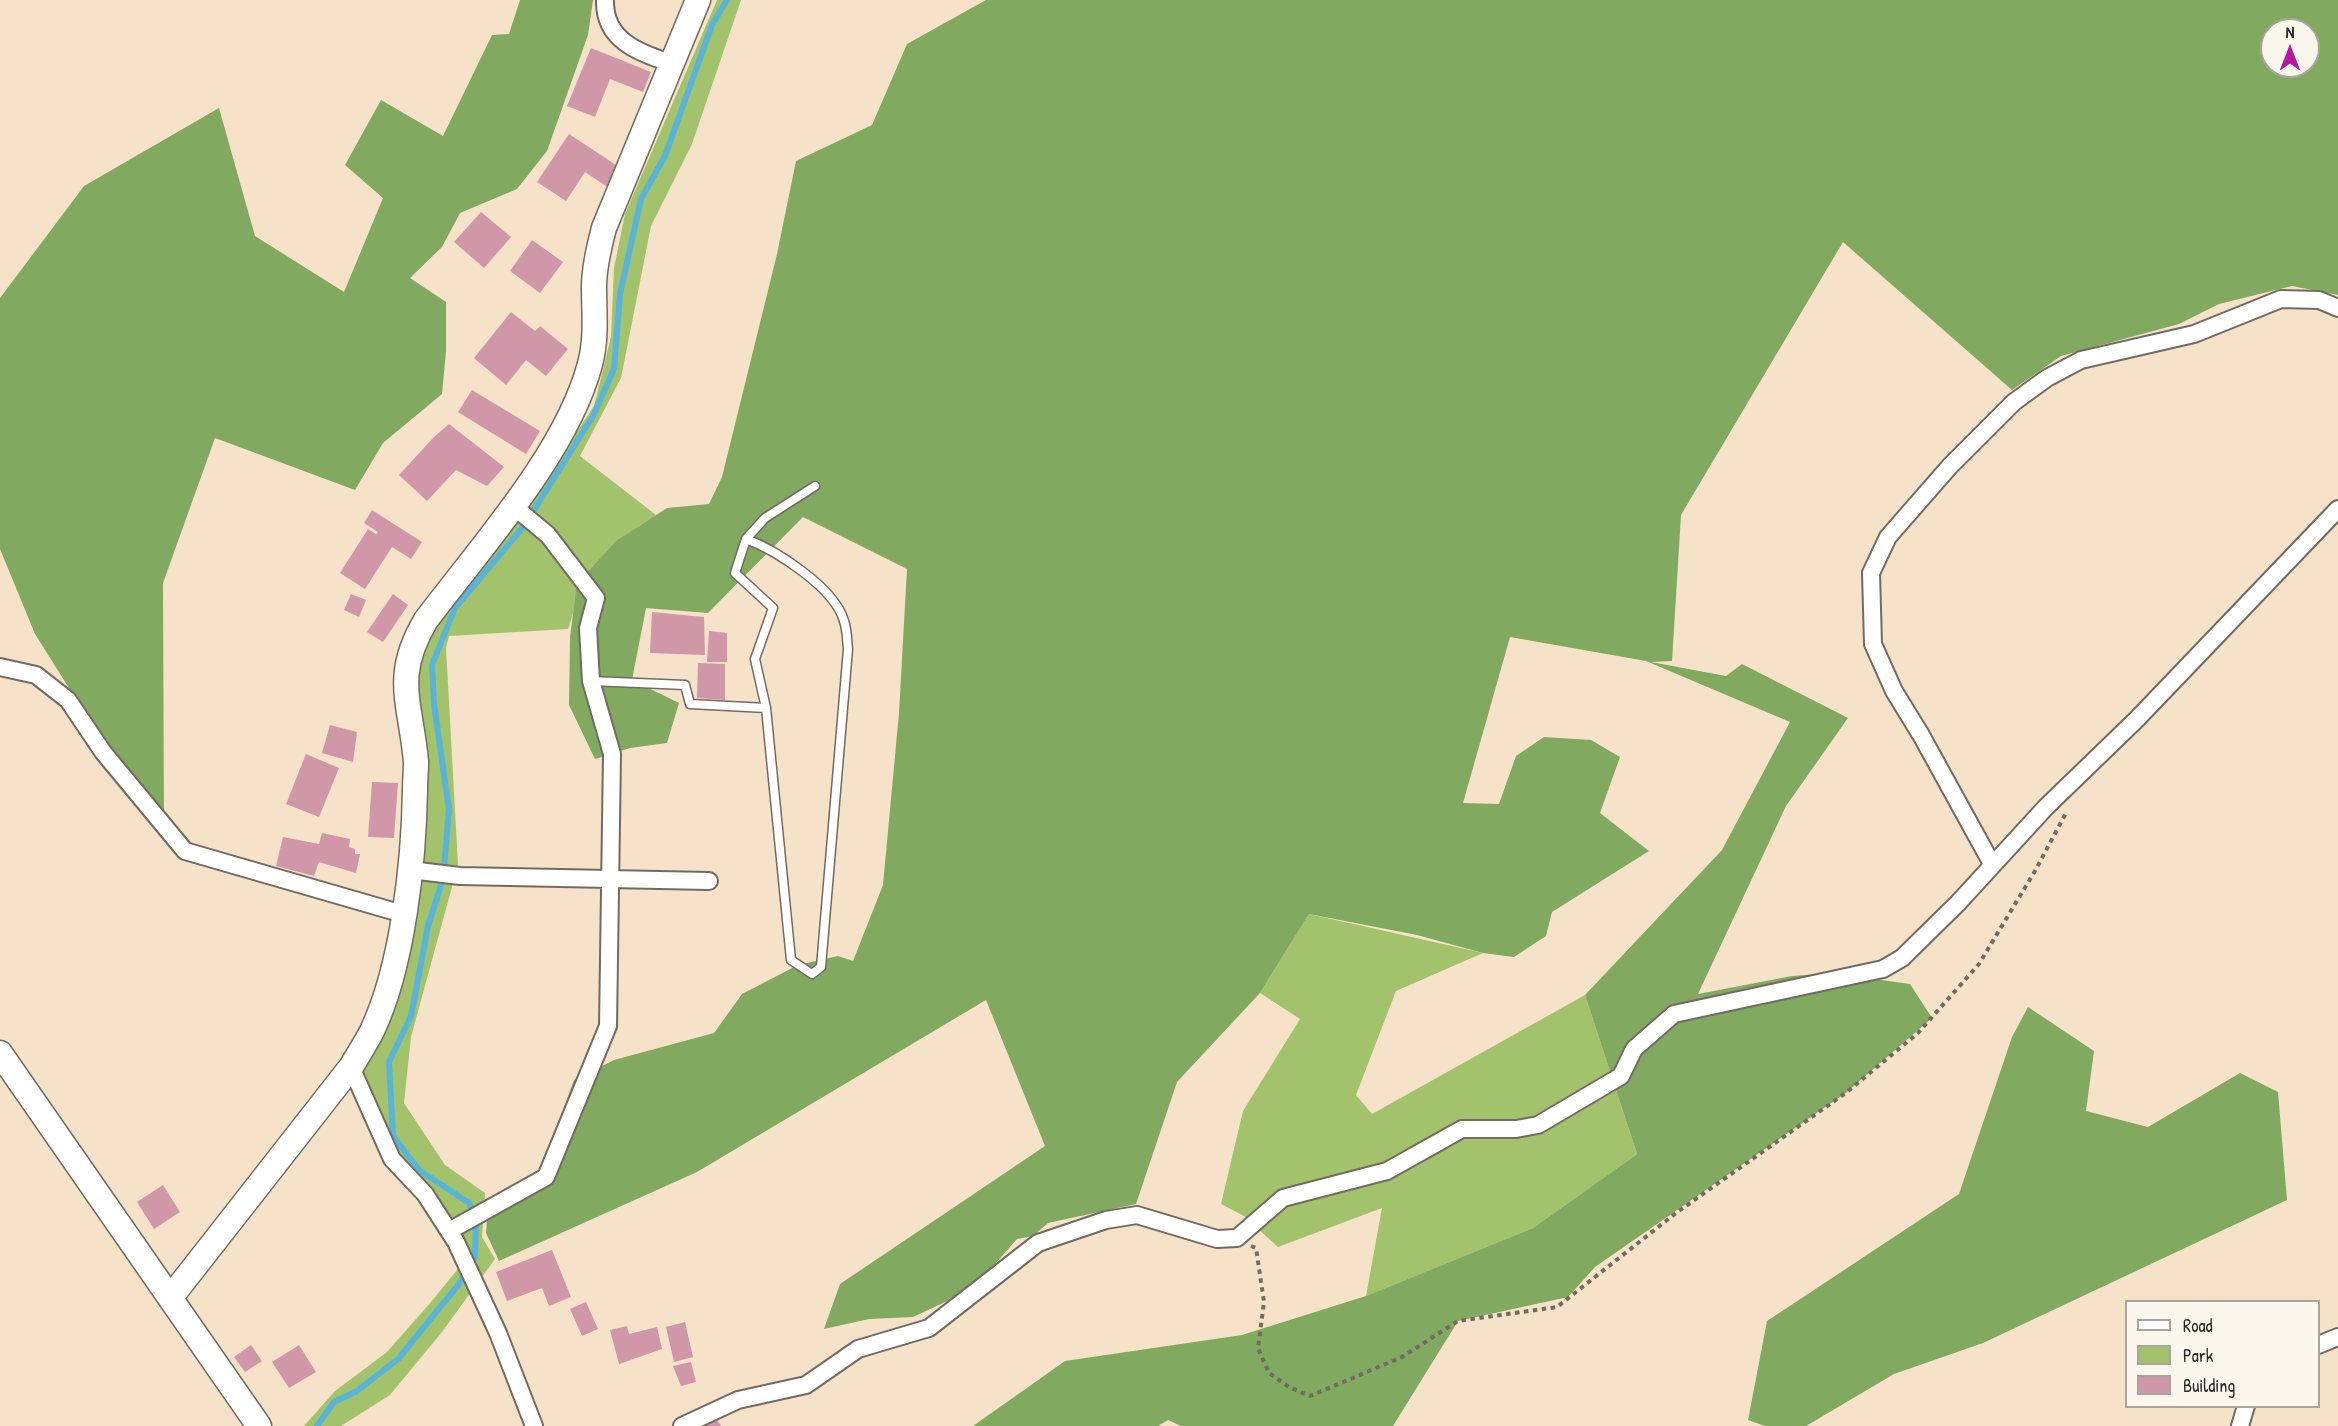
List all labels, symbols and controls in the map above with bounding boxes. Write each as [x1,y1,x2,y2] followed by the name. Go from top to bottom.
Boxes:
[2260,18,2320,78] north arrow
[2286,21,2294,43] text: N
[2125,1300,2320,1408] legend
[2183,1313,2213,1338] text: Road
[2183,1343,2213,1368] text: Park
[2183,1373,2235,1398] text: Building

